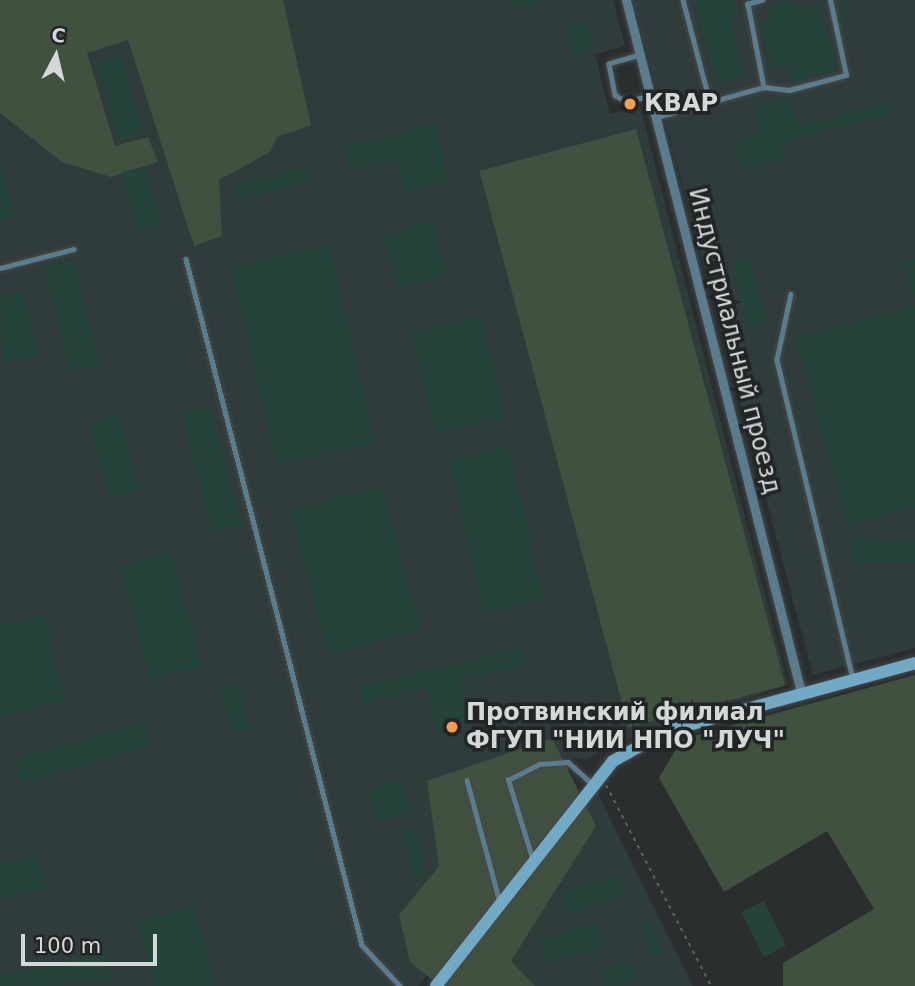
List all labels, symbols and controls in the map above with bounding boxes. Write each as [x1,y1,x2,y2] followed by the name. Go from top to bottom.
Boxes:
[21,21,91,91] north arrow
[50,23,67,47] text: С
[644,90,718,118] place label: КВАР
[622,96,638,112] marker: КВАР
[682,185,786,497] street label: Индустриальный проезд
[466,699,785,755] place label: Протвинский филиал ФГУП "НИИ НПО "ЛУЧ"
[444,719,460,735] marker: Протвинский филиал ФГУП "НИИ НПО "ЛУЧ"
[24,920,161,964] scale bar
[34,934,101,958] text: 100 m

